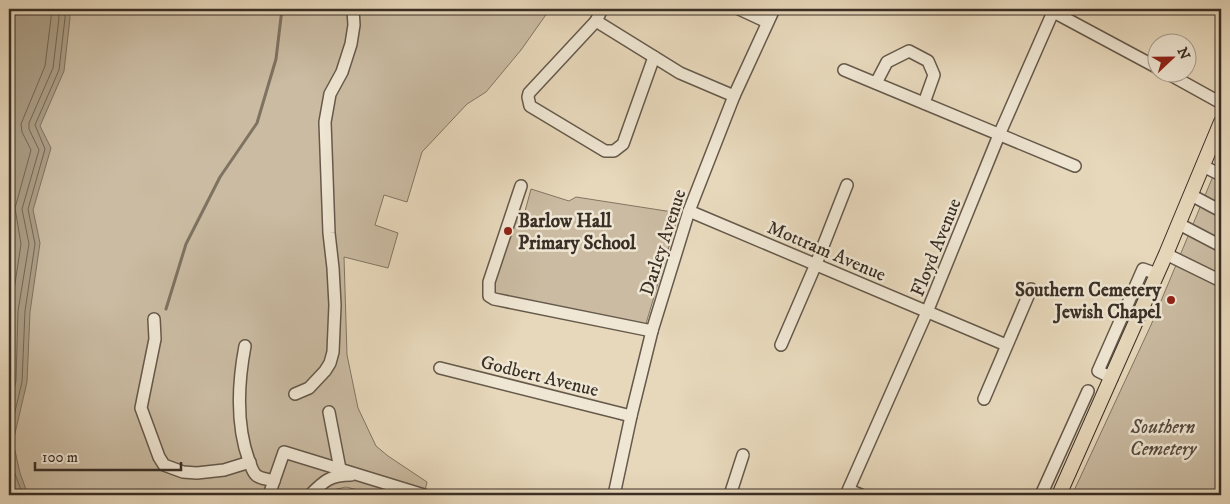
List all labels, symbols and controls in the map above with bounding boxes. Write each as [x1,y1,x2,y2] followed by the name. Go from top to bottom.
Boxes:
[1148,32,1198,82] north arrow
[1173,45,1194,63] text: N
[635,186,691,299] street label: Darley Avenue
[906,195,967,300] street label: Floyd Avenue
[518,210,636,255] place label: Barlow Hall Primary School
[764,216,889,287] street label: Mottram Avenue
[502,225,514,237] marker: Barlow Hall Primary School
[1015,279,1162,324] place label: Southern Cemetery Jewish Chapel
[1165,294,1177,306] marker: Southern Cemetery Jewish Chapel
[478,351,601,402] street label: Godbert Avenue
[1130,416,1198,461] park label: Southern Cemetery
[35,439,181,471] scale bar
[42,448,78,467] text: 100 m

